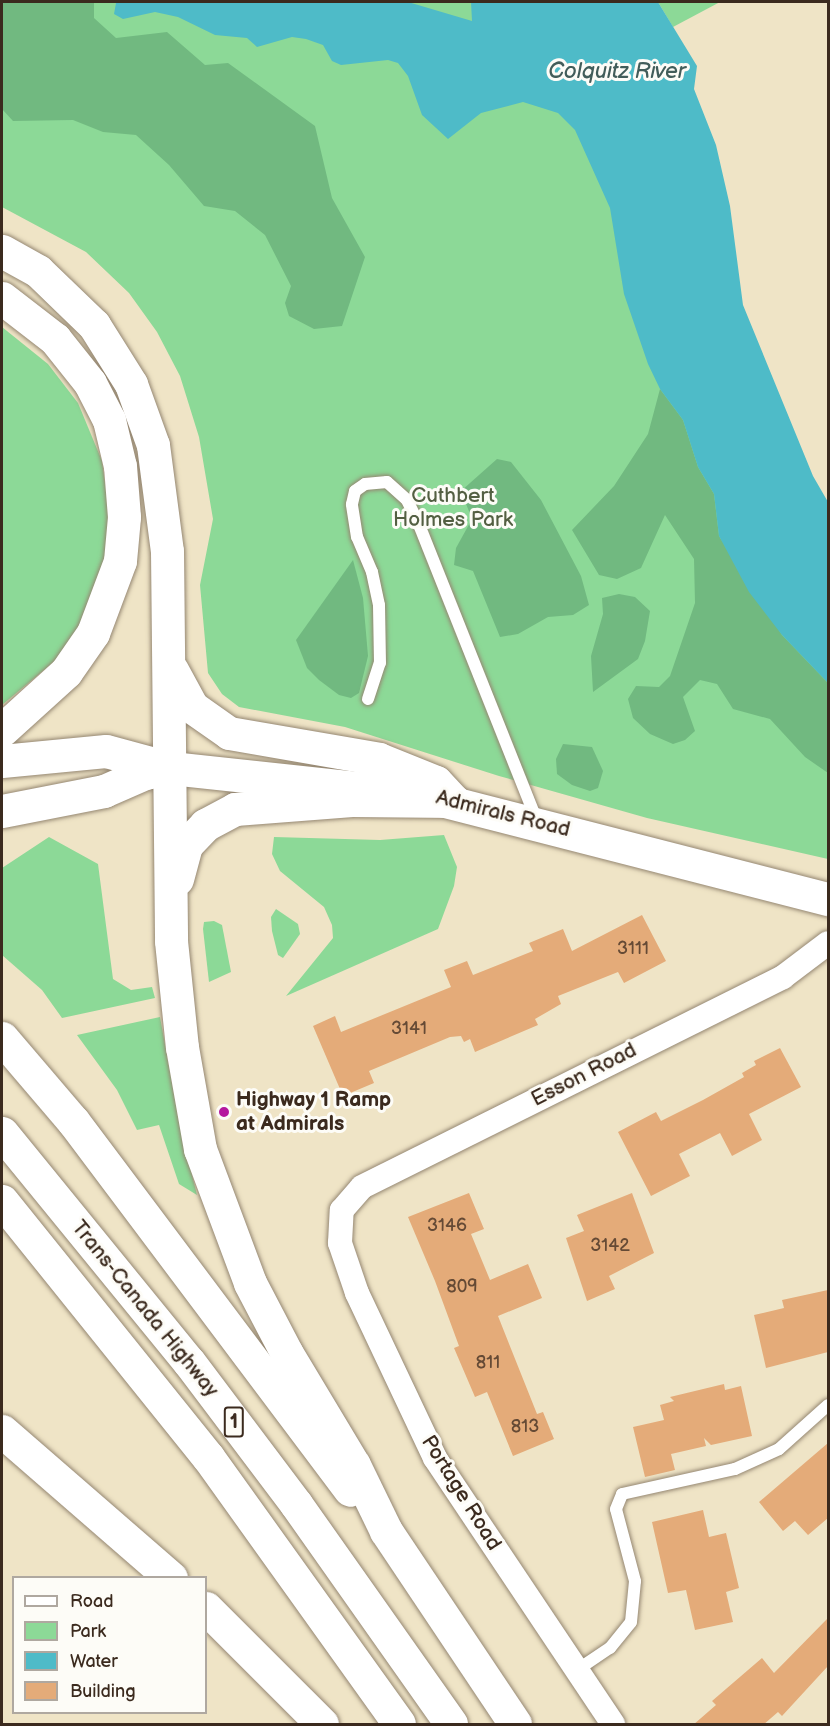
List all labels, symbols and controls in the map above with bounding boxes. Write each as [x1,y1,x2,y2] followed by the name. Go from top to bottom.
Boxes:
[548,59,686,85] water label: Colquitz River
[393,483,513,533] park label: Cuthbert Holmes Park
[433,785,573,843] street label: Admirals Road
[617,938,649,960] house number: 3111
[391,1018,427,1040] house number: 3141
[527,1038,641,1112] street label: Esson Road
[236,1087,392,1137] place label: Highway 1 Ramp at Admirals
[217,1105,231,1119] marker: Highway 1 Ramp at Admirals
[427,1215,467,1237] house number: 3146
[66,1216,224,1402] street label: Trans-Canada Highway
[590,1235,630,1257] house number: 3142
[446,1276,478,1298] house number: 809
[476,1352,500,1374] house number: 811
[224,1405,244,1439] road number: 1
[511,1416,539,1438] house number: 813
[416,1431,506,1555] street label: Portage Road
[12,1576,207,1714] legend
[70,1591,114,1612] text: Road
[70,1621,106,1642] text: Park
[70,1651,118,1672] text: Water
[70,1681,136,1702] text: Building

